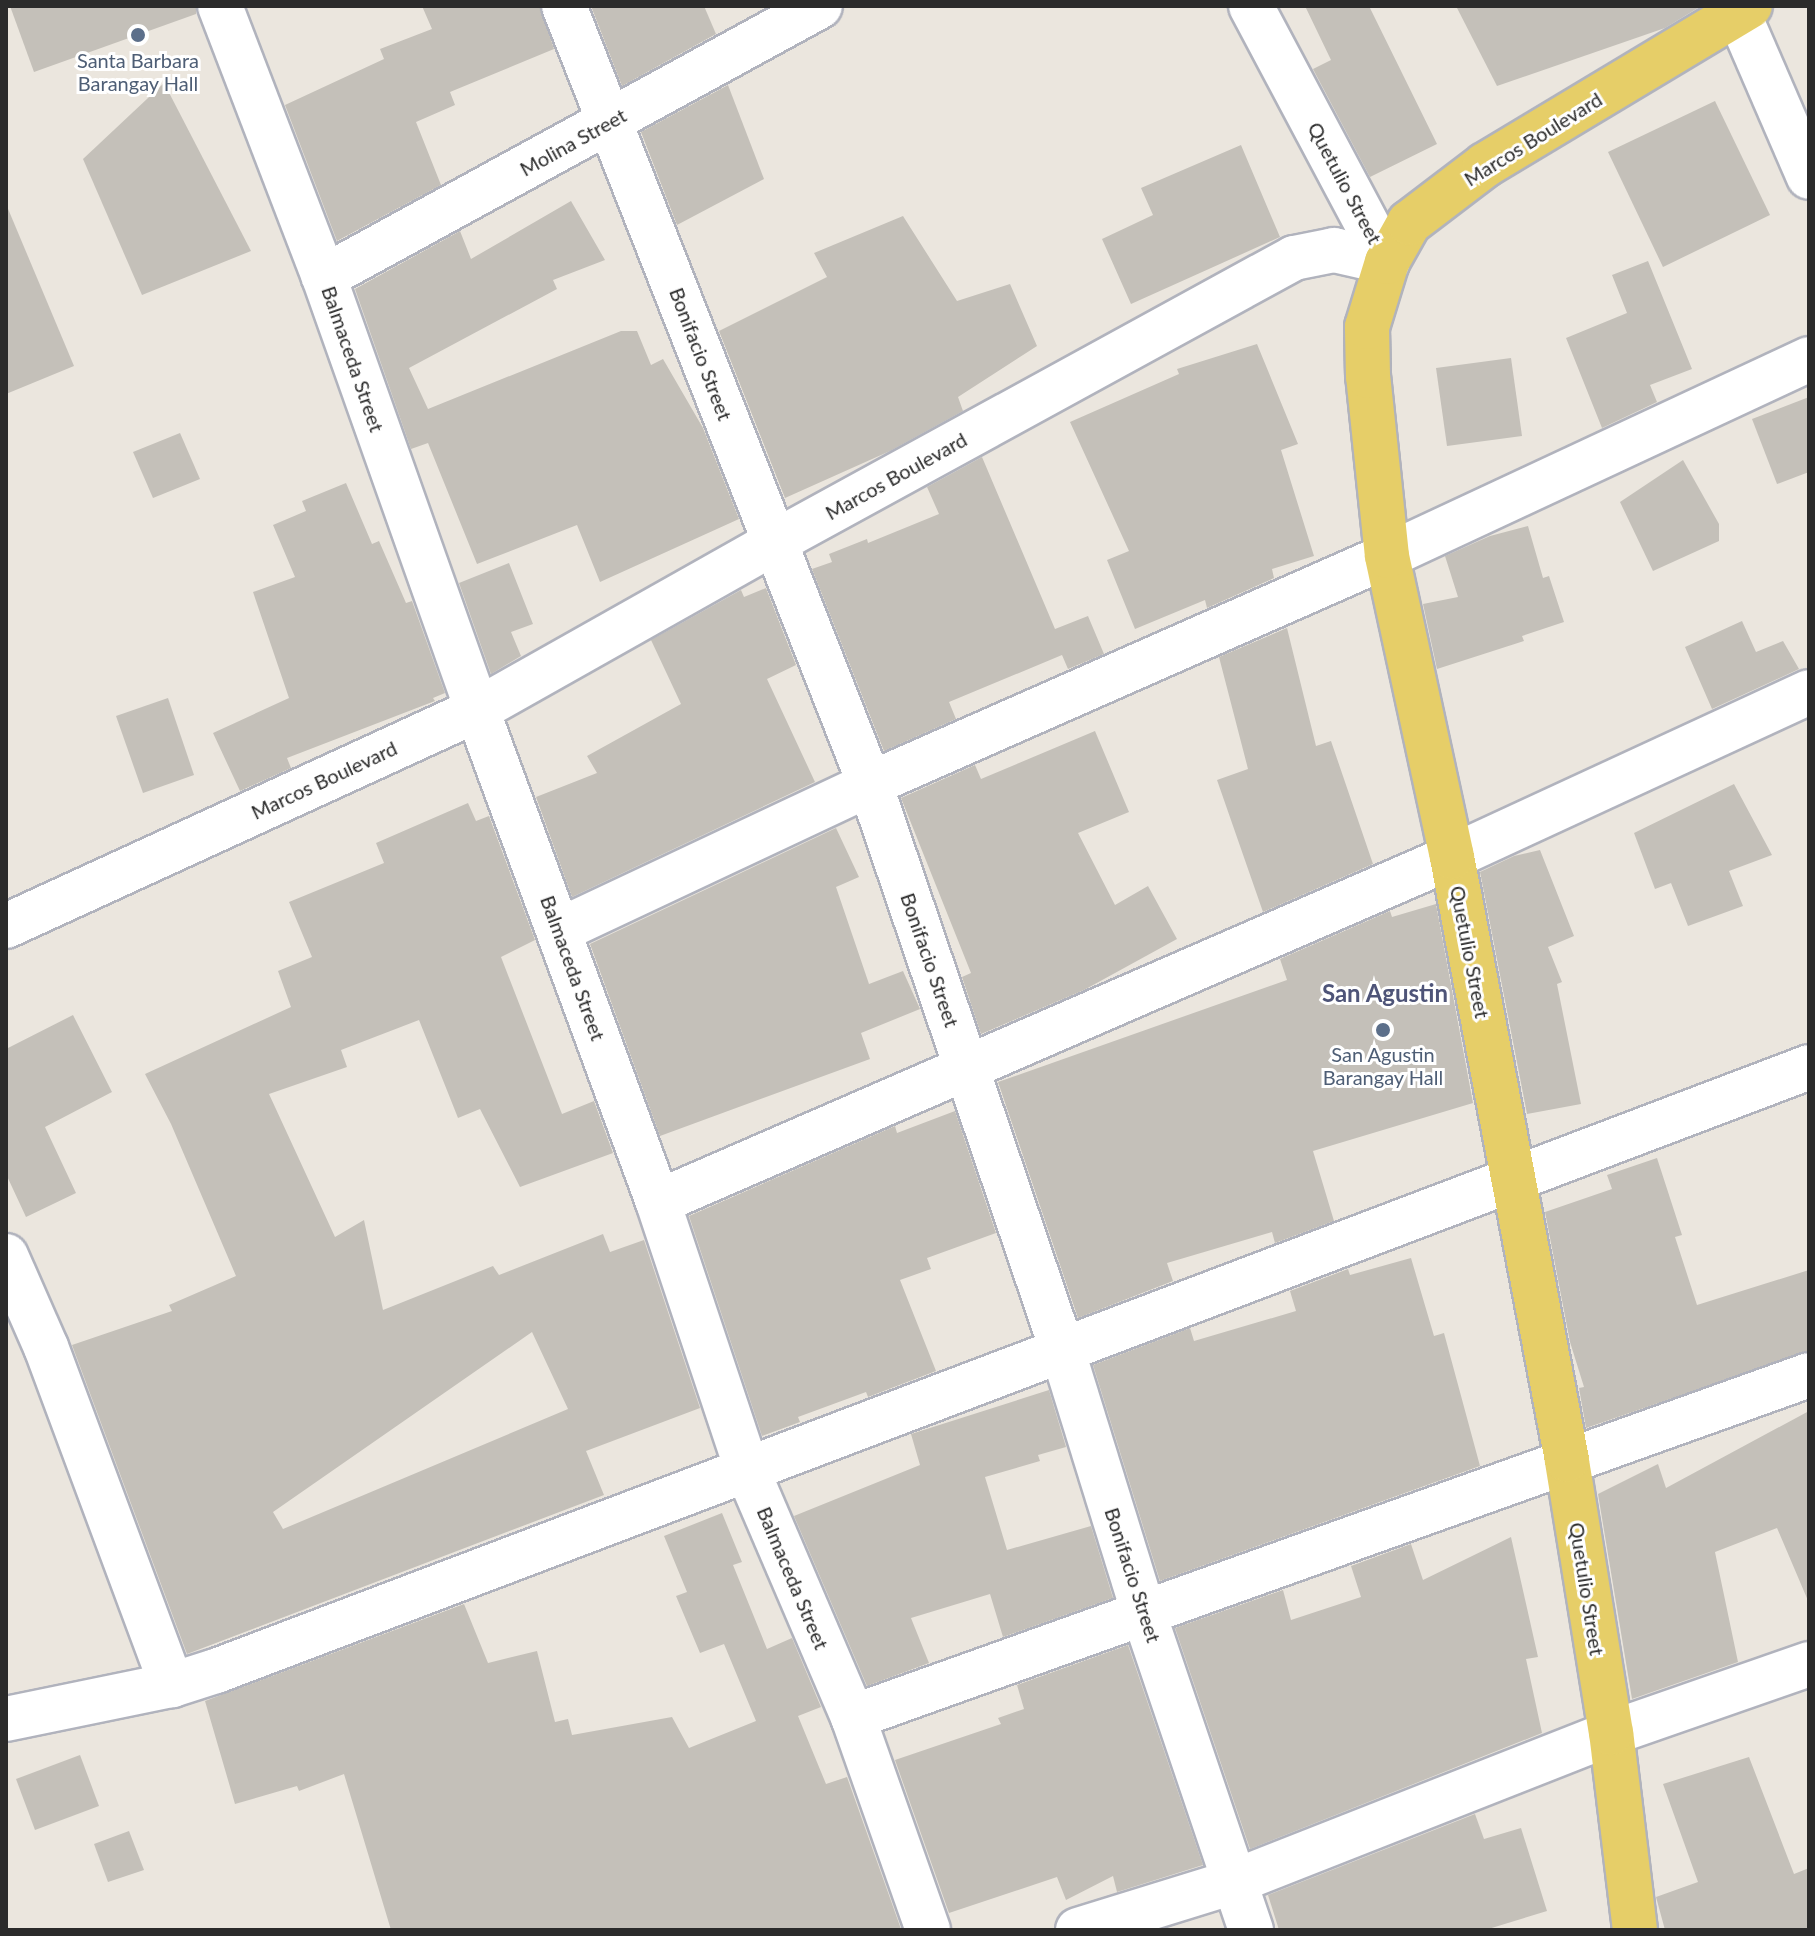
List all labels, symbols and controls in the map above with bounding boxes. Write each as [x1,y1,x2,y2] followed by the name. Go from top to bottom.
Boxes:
[129,26,147,44] marker: Santa Barbara Barangay Hall
[77,48,199,95] place label: Santa Barbara Barangay Hall
[1460,87,1606,191] street label: Marcos Boulevard
[516,103,630,181] street label: Molina Street
[1303,118,1387,248] street label: Quetulio Street
[317,283,389,435] street label: Balmaceda Street
[665,284,737,424] street label: Bonifacio Street
[821,427,971,525] street label: Marcos Boulevard
[247,736,401,824] street label: Marcos Boulevard
[1445,884,1495,1020] street label: Quetulio Street
[896,890,964,1030] street label: Bonifacio Street
[536,892,610,1044] street label: Balmaceda Street
[1322,979,1448,1007] district label: San Agustin
[1374,1021,1392,1039] marker: San Agustin Barangay Hall
[1323,1042,1443,1089] place label: San Agustin Barangay Hall
[752,1503,834,1653] street label: Balmaceda Street
[1100,1505,1166,1645] street label: Bonifacio Street
[1565,1521,1609,1657] street label: Quetulio Street

